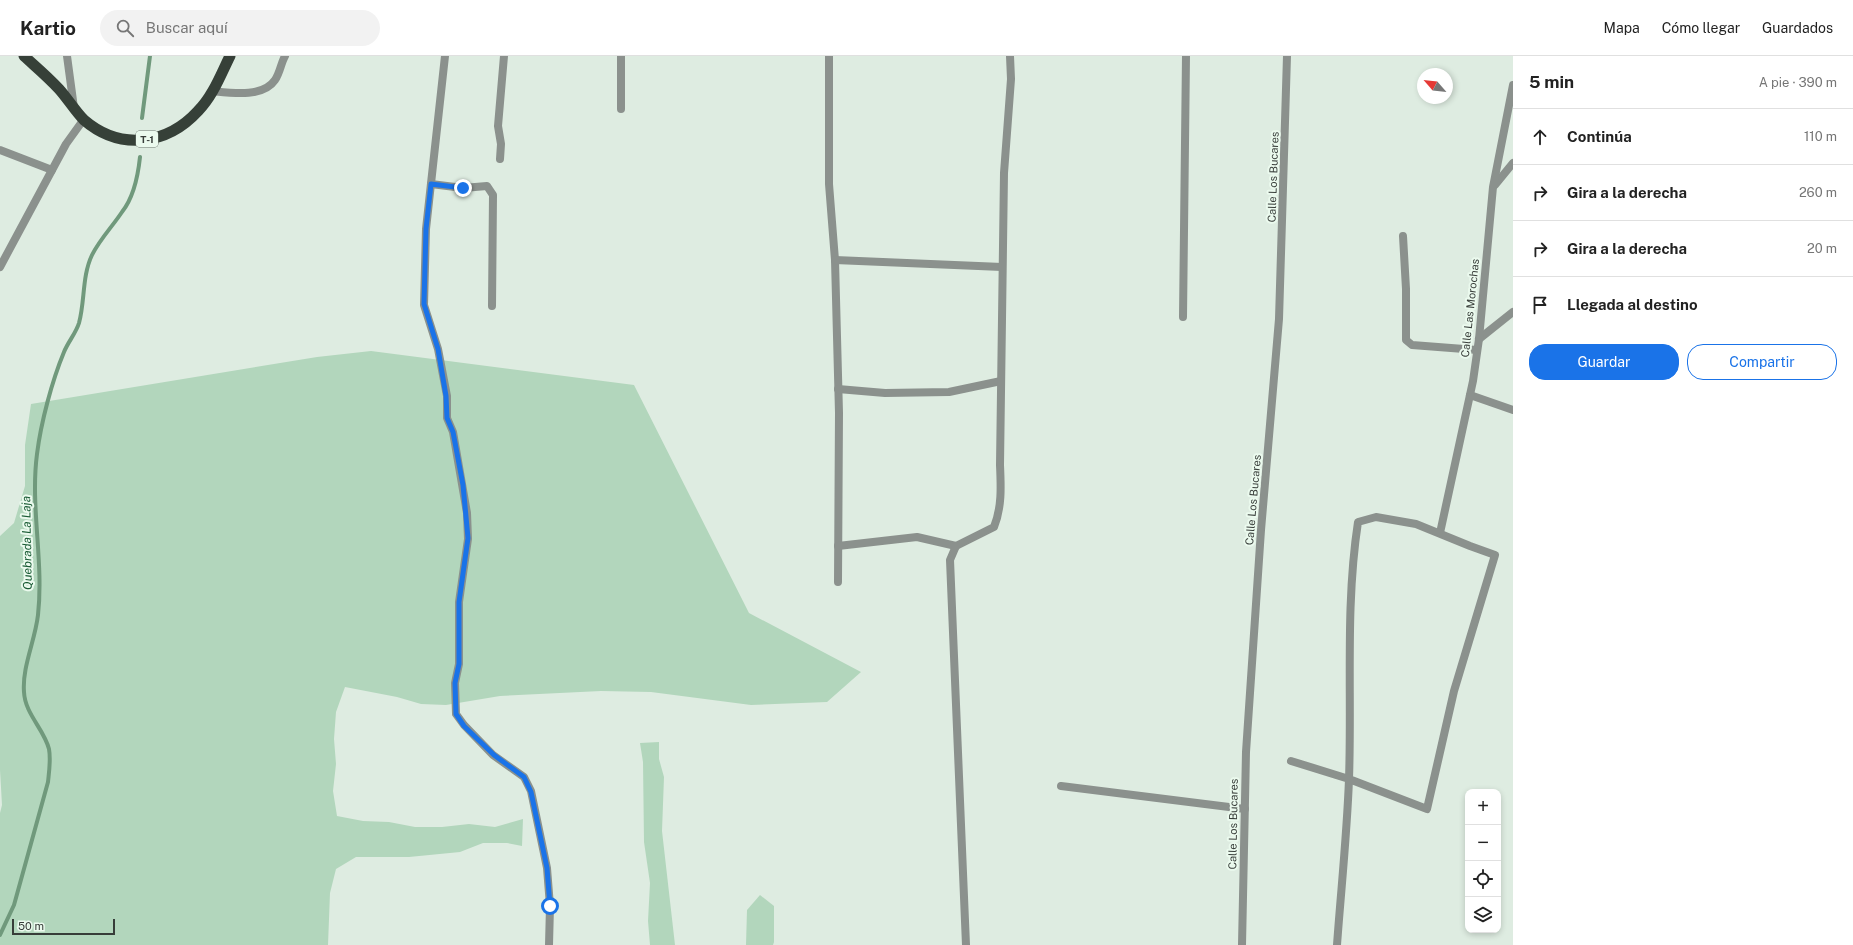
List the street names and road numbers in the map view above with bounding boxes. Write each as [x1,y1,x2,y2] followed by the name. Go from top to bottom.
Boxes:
[136,131,158,147] road number: T-1
[1265,131,1281,223] street label: Calle Los Bucares
[1459,258,1481,358] street label: Calle Las Morochas
[1243,454,1263,546] street label: Calle Los Bucares
[1226,778,1240,870] street label: Calle Los Bucares

